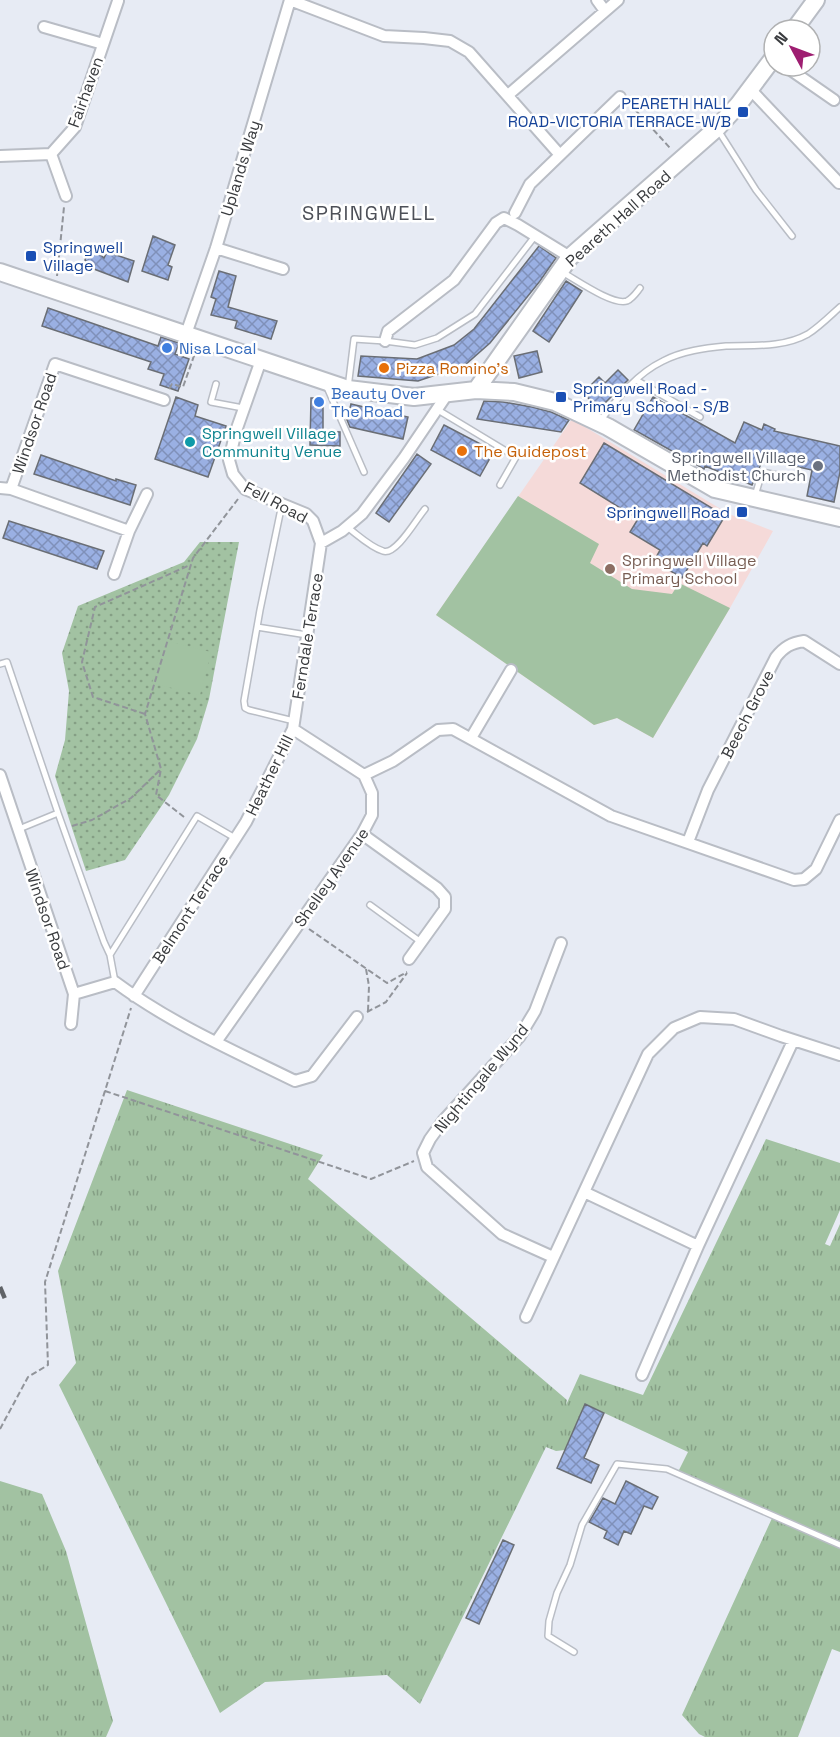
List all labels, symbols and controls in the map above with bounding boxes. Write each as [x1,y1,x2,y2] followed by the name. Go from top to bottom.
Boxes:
[762,18,822,78] north arrow
[770,28,793,49] text: N
[63,54,108,130] street label: Fairhaven
[508,93,731,132] place label: PEARETH HALL ROAD-VICTORIA TERRACE-W/B
[736,105,750,119] marker: PEARETH HALL ROAD-VICTORIA TERRACE-W/B
[216,118,265,219] street label: Uplands Way
[561,165,676,271] street label: Peareth Hall Road
[302,200,436,226] district label: SPRINGWELL
[43,237,123,276] place label: Springwell Village
[24,249,38,263] marker: Springwell Village
[179,338,256,359] place label: Nisa Local
[160,341,174,355] marker: Nisa Local
[396,358,509,379] place label: Pizza Romino's
[377,361,391,375] marker: Pizza Romino's
[7,370,62,477] street label: Windsor Road
[573,378,729,417] place label: Springwell Road - Primary School - S/B
[331,383,426,422] place label: Beauty Over The Road
[554,390,568,404] marker: Springwell Road - Primary School - S/B
[312,395,326,409] marker: Beauty Over The Road
[202,423,342,462] place label: Springwell Village Community Venue
[183,435,197,449] marker: Springwell Village Community Venue
[474,441,587,462] place label: The Guidepost
[455,444,469,458] marker: The Guidepost
[667,447,806,486] place label: Springwell Village Methodist Church
[811,459,825,473] marker: Springwell Village Methodist Church
[240,477,311,528] street label: Fell Road
[607,502,730,523] place label: Springwell Road
[735,505,749,519] marker: Springwell Road
[622,550,756,589] place label: Springwell Village Primary School
[603,562,617,576] marker: Springwell Village Primary School
[287,571,328,701] street label: Ferndale Terrace
[716,666,779,762] street label: Beech Grove
[241,731,298,819] street label: Heather Hill
[289,824,373,931] street label: Shelley Avenue
[147,851,233,968] street label: Belmont Terrace
[20,866,75,973] street label: Windsor Road
[430,1019,533,1137] street label: Nightingale Wynd

